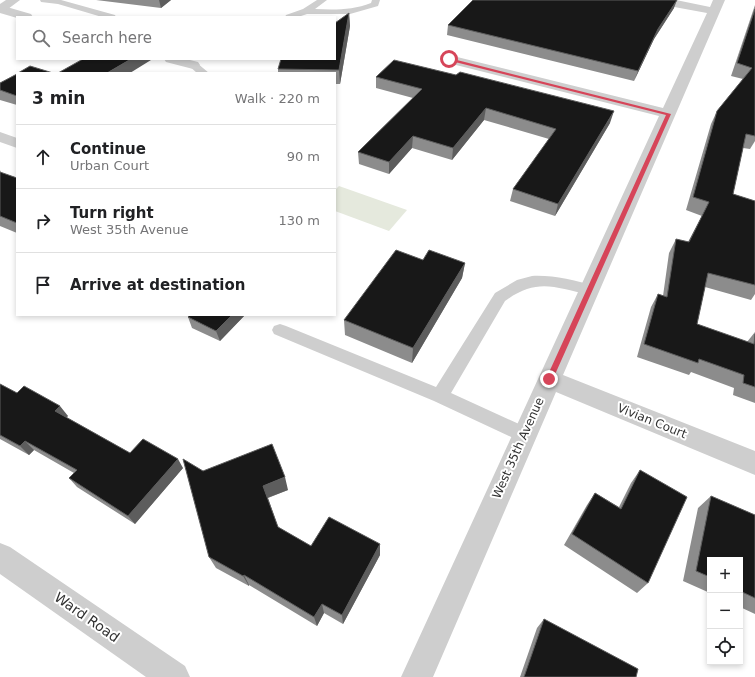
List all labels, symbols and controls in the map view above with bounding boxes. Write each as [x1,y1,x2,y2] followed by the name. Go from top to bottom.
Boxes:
[16,16,336,60] search box
[30,27,52,49] icon: search
[62,29,152,47] text: Search here
[440,50,458,68] route start
[32,88,85,108] text: 3 min
[235,91,320,106] text: Walk · 220 m
[70,140,146,158] text: Continue
[32,146,54,168] icon: ahead
[287,149,320,164] text: 90 m
[70,158,149,173] text: Urban Court
[70,204,154,222] text: Turn right
[32,210,54,232] icon: right
[278,213,320,228] text: 130 m
[70,222,188,237] text: West 35th Avenue
[32,274,54,296] icon: arrive
[70,276,245,294] text: Arrive at destination
[540,370,558,388] route end
[489,395,547,501] street label: West 35th Avenue
[615,401,689,441] street label: Vivian Court
[707,557,743,665] map controls
[707,557,743,593] button: +
[51,589,123,645] street label: Ward Road
[707,593,743,629] button: −
[707,629,743,665] button: locate

